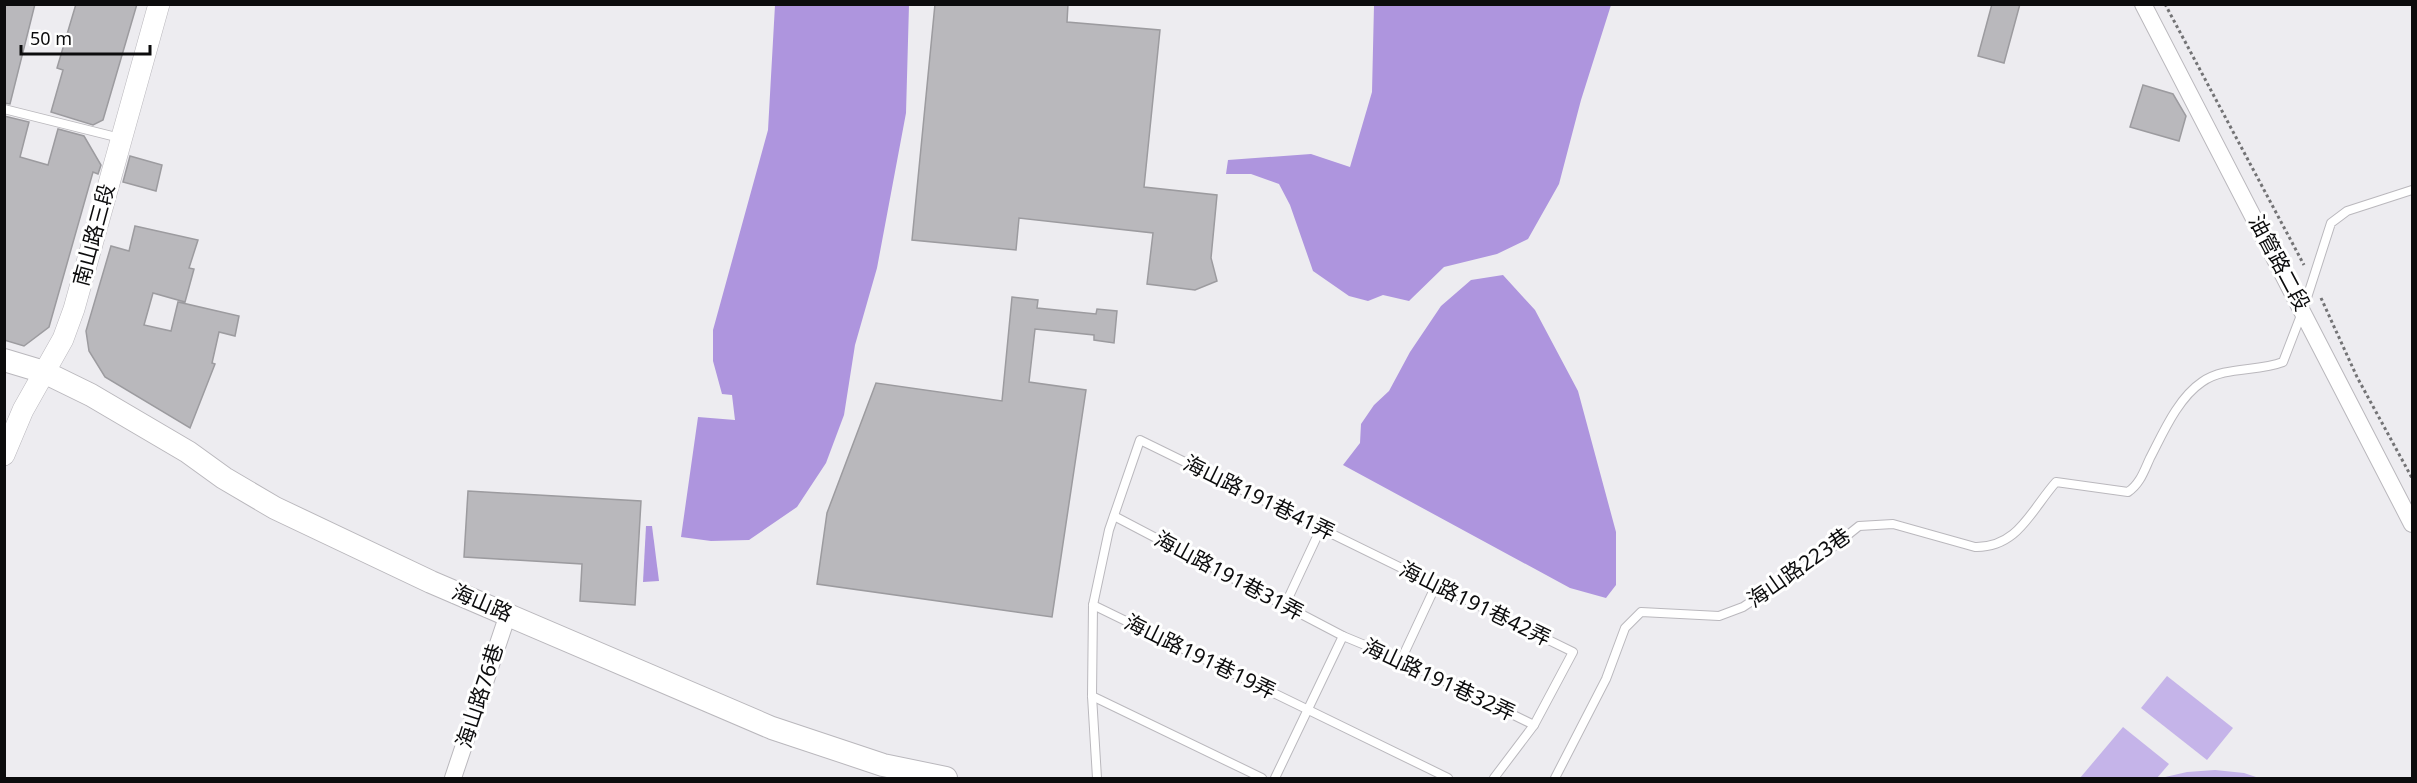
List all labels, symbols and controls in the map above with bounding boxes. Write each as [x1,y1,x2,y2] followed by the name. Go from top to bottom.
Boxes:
[21,18,150,56] scale bar
[30,26,72,50] text: 50 m
[66,180,120,289] street label: 南山路三段
[2243,210,2317,315] street label: 油管路二段
[1179,448,1340,546] street label: 海山路191巷41弄
[1741,521,1856,613] street label: 海山路223巷
[1150,524,1309,626] street label: 海山路191巷31弄
[1395,554,1556,652] street label: 海山路191巷42弄
[448,577,517,627] street label: 海山路
[1120,607,1281,705] street label: 海山路191巷19弄
[1359,632,1520,727] street label: 海山路191巷32弄
[449,640,509,751] street label: 海山路76巷

